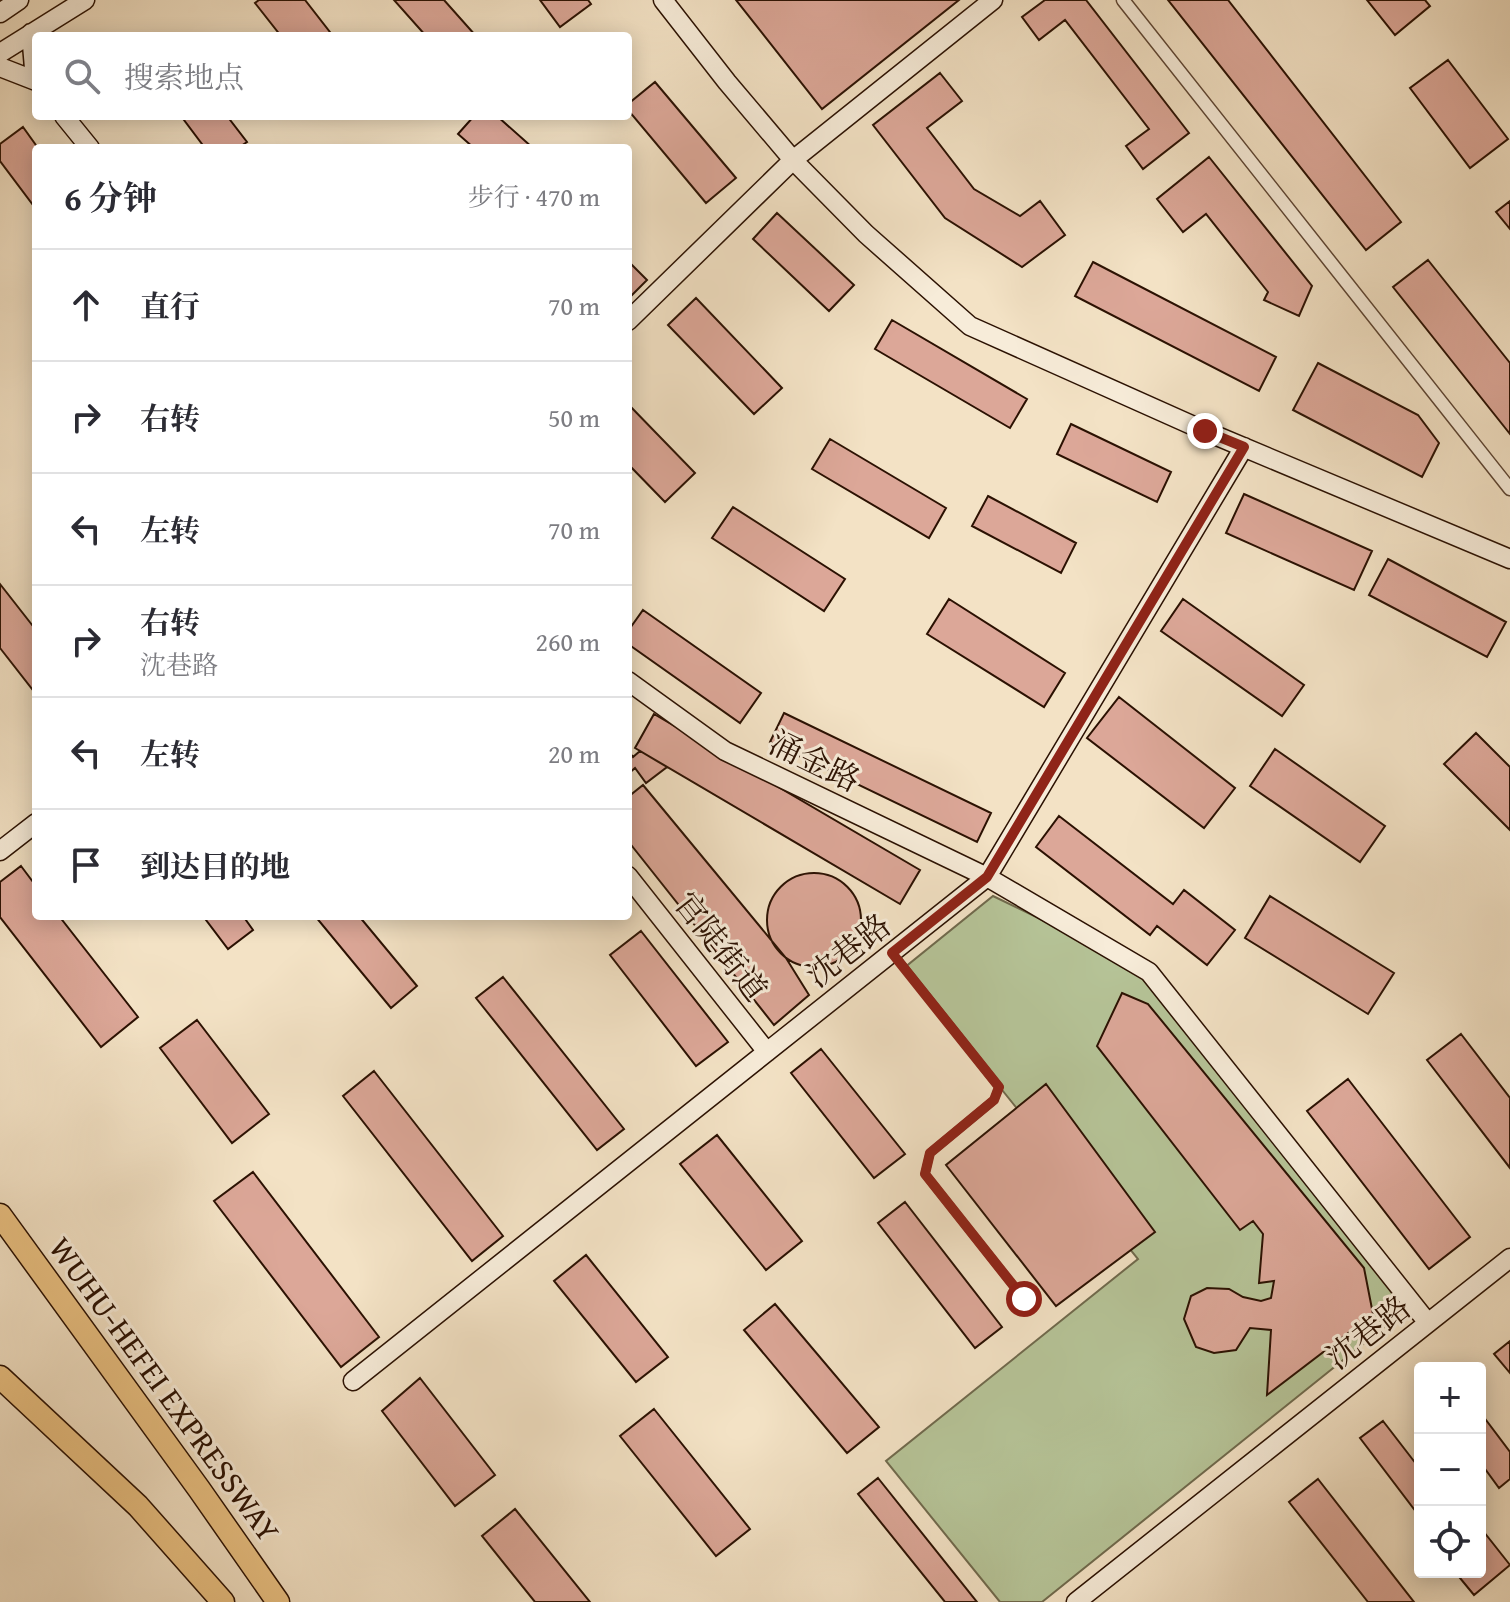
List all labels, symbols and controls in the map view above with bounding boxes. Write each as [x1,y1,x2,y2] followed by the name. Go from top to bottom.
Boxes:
[32,32,632,120] search box
[60,54,104,98] icon: search
[124,55,244,99] text: 搜索地点
[64,173,157,222] text: 6 分钟
[468,177,600,216] text: 步行 · 470 m
[64,283,108,327] icon: ahead
[140,284,200,328] text: 直行
[548,286,600,325] text: 70 m
[64,395,108,439] icon: right
[140,396,200,440] text: 右转
[548,398,600,437] text: 50 m
[1187,413,1223,449] route end
[64,507,108,551] icon: left
[140,508,200,552] text: 左转
[548,510,600,549] text: 70 m
[140,600,200,644] text: 右转
[64,619,108,663] icon: right
[535,622,600,661] text: 260 m
[140,645,218,684] text: 沈巷路
[762,719,868,803] street label: 涌金路
[64,731,108,775] icon: left
[140,732,200,776] text: 左转
[548,734,600,773] text: 20 m
[64,843,108,887] icon: arrive
[140,844,290,888] text: 到达目的地
[663,881,779,1011] street label: 官陡街道
[796,902,900,998] street label: 沈巷路
[38,1227,292,1551] street label: WUHU-HEFEI EXPRESSWAY
[1006,1281,1042,1317] route start
[1316,1284,1420,1380] street label: 沈巷路
[1414,1362,1486,1578] map controls
[1414,1362,1486,1434] button: +
[1414,1434,1486,1506] button: −
[1414,1506,1486,1578] button: locate

